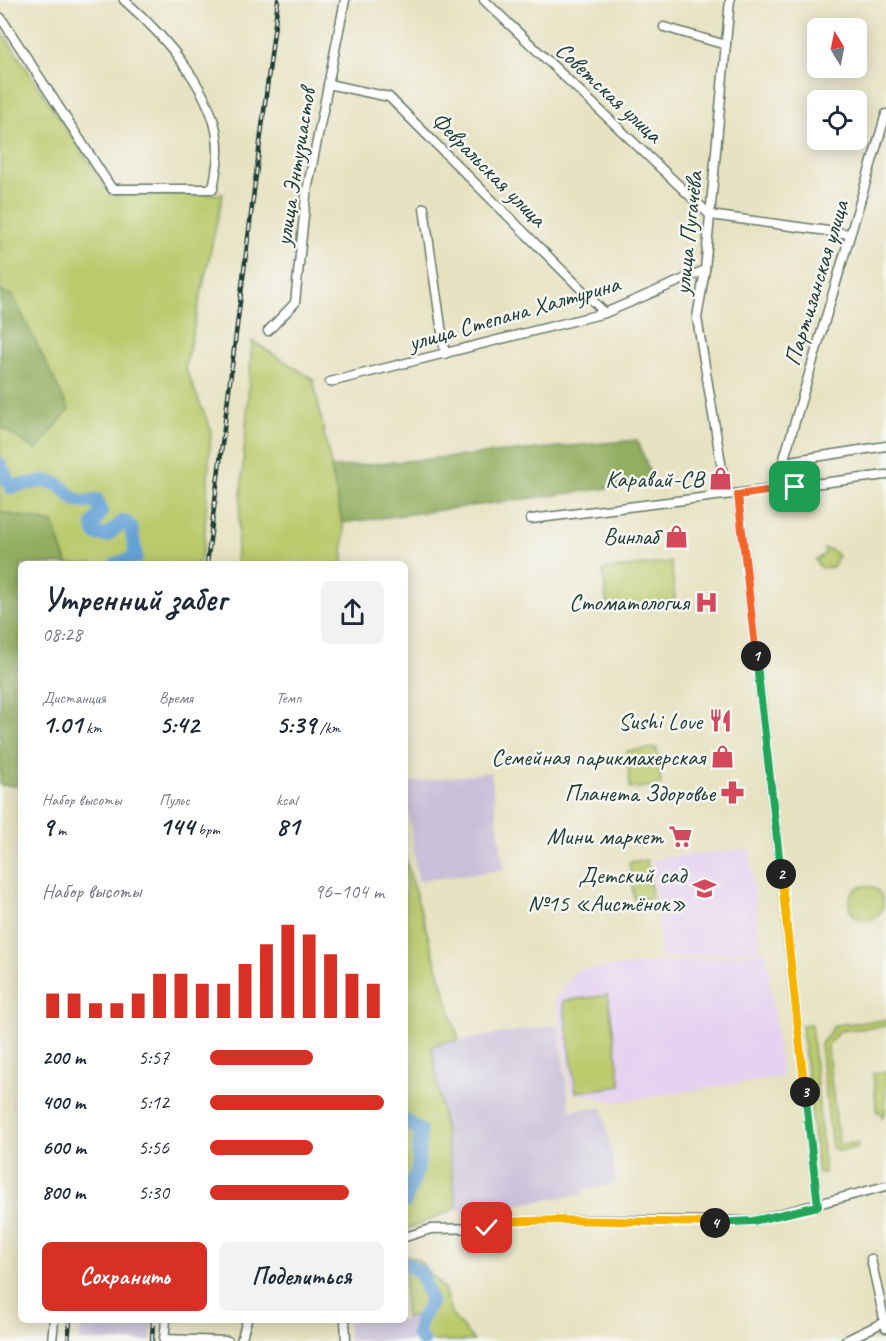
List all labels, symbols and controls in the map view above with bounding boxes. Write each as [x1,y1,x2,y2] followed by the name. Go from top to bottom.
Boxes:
[807,18,867,78] north arrow
[807,18,867,150] map controls
[549,35,670,150] street label: Советская улица
[267,82,323,250] street label: улица Энтузиастов
[807,90,867,150] button: locate
[425,105,554,234] street label: Февральская улица
[666,168,710,298] street label: улица Пугачёва
[777,195,856,369] street label: Партизанская улица
[403,268,624,358] street label: улица Степана Халтурина
[769,461,820,512] pin
[605,464,706,494] place label: Каравай-СВ
[708,466,734,492] shop icon: Каравай-СВ
[778,470,811,503] icon: arrive
[603,521,663,551] place label: Винлаб
[663,523,689,549] shop icon: Винлаб
[42,578,226,620] text: Утренний забег
[321,581,384,644] button: share
[569,587,691,617] place label: Стоматология
[694,589,720,615] hospital icon: Стоматология
[42,622,82,647] text: 08:28
[741,641,771,671] pin: 1
[752,646,760,666] text: 1
[42,688,106,708] text: Дистанция
[159,688,193,708] text: Время
[276,688,302,708] text: Темп
[618,706,704,736] place label: Sushi Love
[42,708,82,741] text: 1.01
[159,708,199,741] text: 5:42
[276,708,316,741] text: 5:39
[707,708,733,734] restaurant icon: Sushi Love
[82,718,102,738] text: km
[316,718,340,738] text: /km
[491,742,707,772] place label: Семейная парикмахерская
[710,744,736,770] shop icon: Семейная парикмахерская
[564,778,717,808] place label: Планета Здоровье
[720,780,746,806] pharmacy icon: Планета Здоровье
[42,790,121,810] text: Набор высоты
[159,790,190,810] text: Пульс
[276,790,297,810] text: kcal
[42,810,53,843] text: 9
[159,810,194,843] text: 144
[276,810,299,843] text: 81
[53,820,66,840] text: m
[194,820,220,840] text: bpm
[547,821,664,851] place label: Мини маркет
[668,823,694,849] supermarket icon: Мини маркет
[766,859,796,889] pin: 2
[528,860,688,918] place label: Детский сад №15 «Аистёнок»
[777,864,785,884] text: 2
[691,876,717,902] school or university icon: Детский сад №15 «Аистёнок»
[42,879,141,904] text: Набор высоты
[314,879,384,904] text: 96–104 m
[42,1045,85,1070] text: 200 m
[138,1045,169,1070] text: 5:57
[790,1077,820,1107] pin: 3
[801,1082,809,1102] text: 3
[42,1090,85,1115] text: 400 m
[138,1090,169,1115] text: 5:12
[42,1135,86,1160] text: 600 m
[138,1135,169,1160] text: 5:56
[42,1180,85,1205] text: 800 m
[138,1180,169,1205] text: 5:30
[461,1202,512,1253] pin
[700,1208,730,1238] pin: 4
[470,1211,503,1244] icon: check
[711,1213,719,1233] text: 4
[42,1242,207,1311] button: Сохранить
[219,1242,384,1311] button: Поделиться

